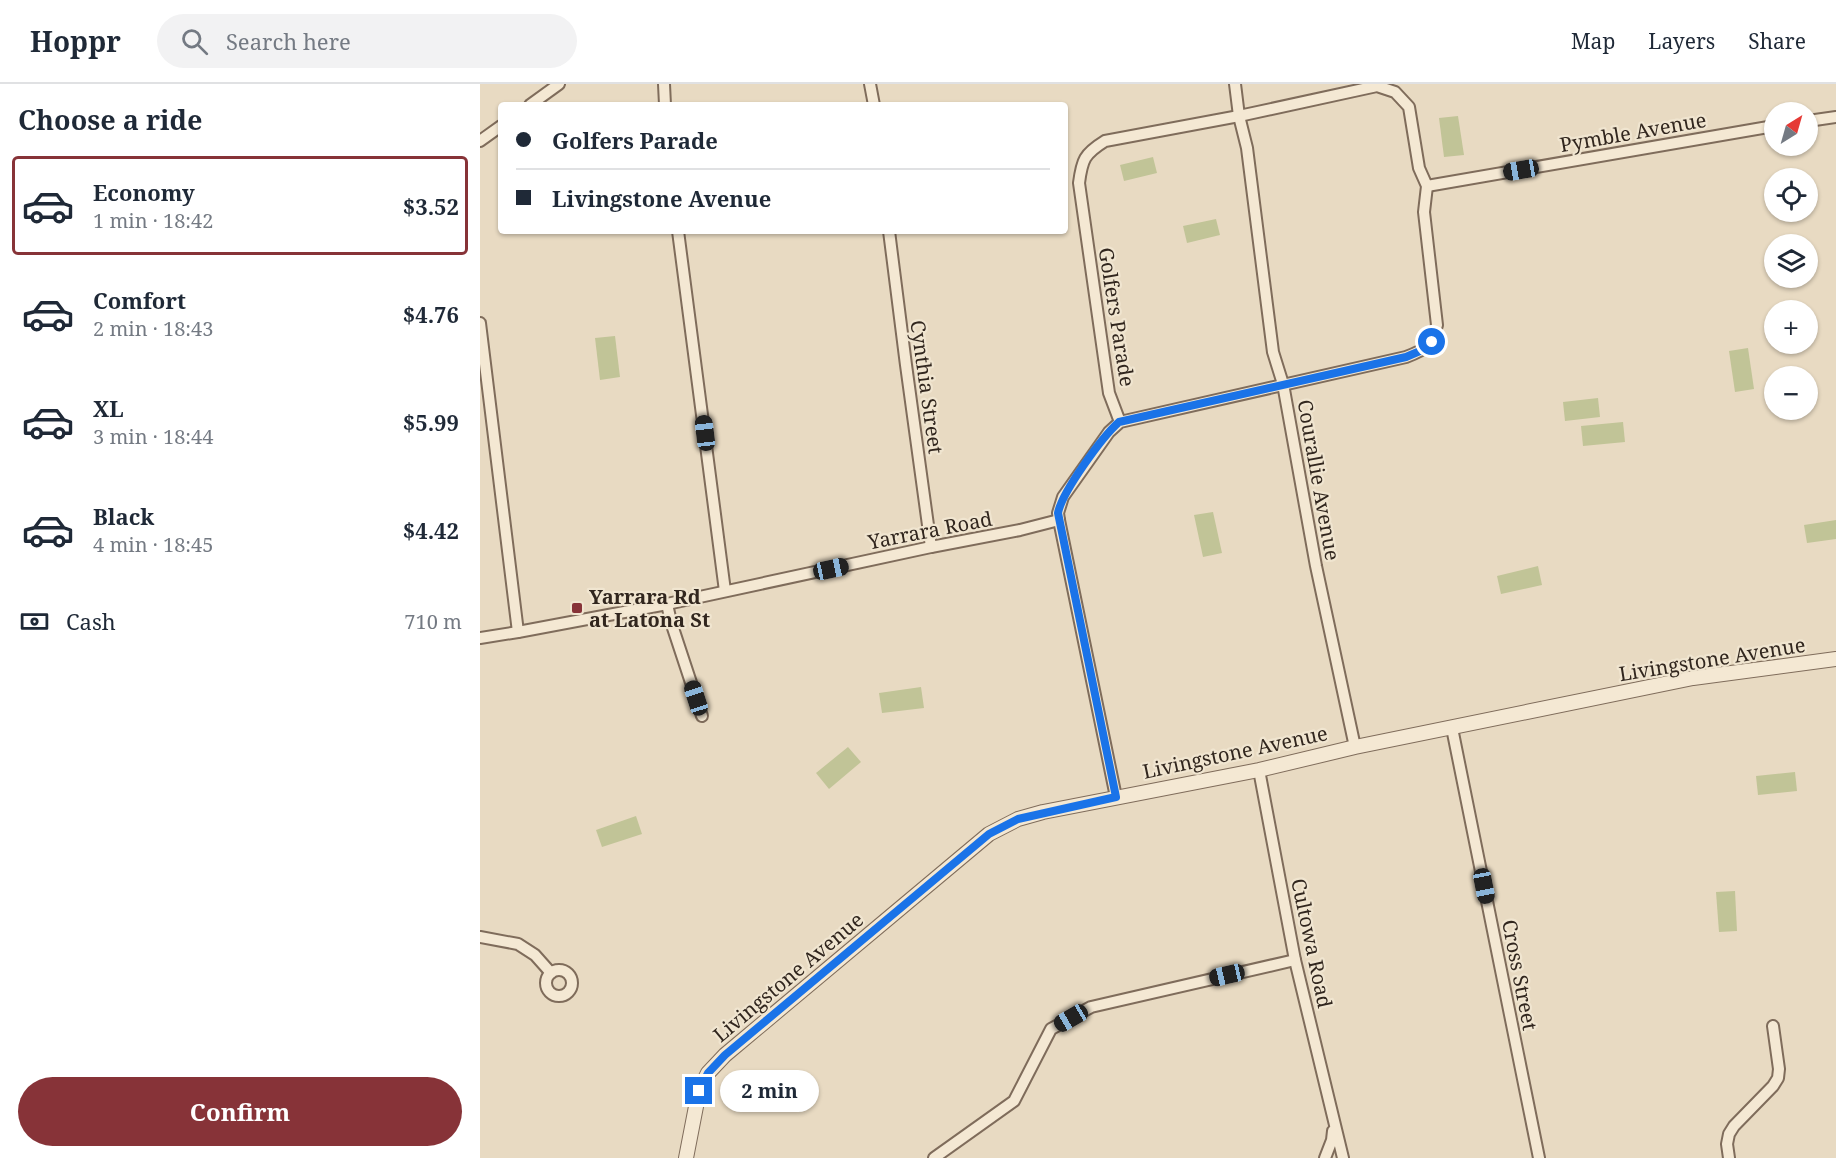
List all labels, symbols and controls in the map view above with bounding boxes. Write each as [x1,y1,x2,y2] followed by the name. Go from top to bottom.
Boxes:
[157,14,577,68] search box
[30,22,121,60] text: Hoppr
[178,25,211,58] icon: search
[226,26,351,56] text: Search here
[1571,27,1615,55] text: Map
[1648,27,1715,55] text: Layers
[1748,27,1806,55] text: Share
[18,101,203,138] text: Choose a ride
[1764,102,1818,156] north arrow
[1764,102,1818,420] map controls
[1558,106,1708,158] street label: Pymble Avenue
[552,125,718,155] text: Golfers Parade
[1502,158,1540,182] car
[1764,168,1818,222] button: locate
[93,177,195,207] text: Economy
[21,179,75,233] icon: car
[552,183,771,213] text: Livingstone Avenue
[403,191,459,221] text: $3.52
[93,207,213,234] text: 1 min · 18:42
[1764,234,1818,288] button: layers
[1093,246,1141,388] street label: Golfers Parade
[93,285,186,315] text: Comfort
[21,287,75,341] icon: car
[403,299,459,329] text: $4.76
[1764,300,1818,354] button: +
[93,315,213,342] text: 2 min · 18:43
[904,318,950,456] street label: Cynthia Street
[1418,328,1445,355] route start
[1764,366,1818,420] button: −
[93,393,124,423] text: XL
[21,395,75,449] icon: car
[1292,397,1346,563] street label: Courallie Avenue
[403,407,459,437] text: $5.99
[694,414,716,452] car
[93,423,213,450] text: 3 min · 18:44
[93,501,154,531] text: Black
[21,503,75,557] icon: car
[865,505,994,555] street label: Yarrara Road
[403,515,459,545] text: $4.42
[93,531,213,558] text: 4 min · 18:45
[812,556,850,582] car
[589,583,710,633] place label: Yarrara Rd at Latona St
[570,601,584,615] marker: Yarrara Rd at Latona St
[18,605,51,638] icon: cash
[66,606,116,636] text: Cash
[404,608,462,635] text: 710 m
[1617,631,1807,687] street label: Livingstone Avenue
[682,678,710,718] car
[1140,719,1330,785] street label: Livingstone Avenue
[1472,867,1496,905] car
[1285,876,1339,1010] street label: Cultowa Road
[707,906,869,1048] street label: Livingstone Avenue
[1496,917,1544,1033] street label: Cross Street
[1207,962,1247,988] car
[1051,1001,1091,1035] car
[720,1070,819,1112] callout: 2 min
[18,1077,462,1146] button: Confirm
[685,1077,712,1104] route end
[741,1077,798,1104] text: 2 min

